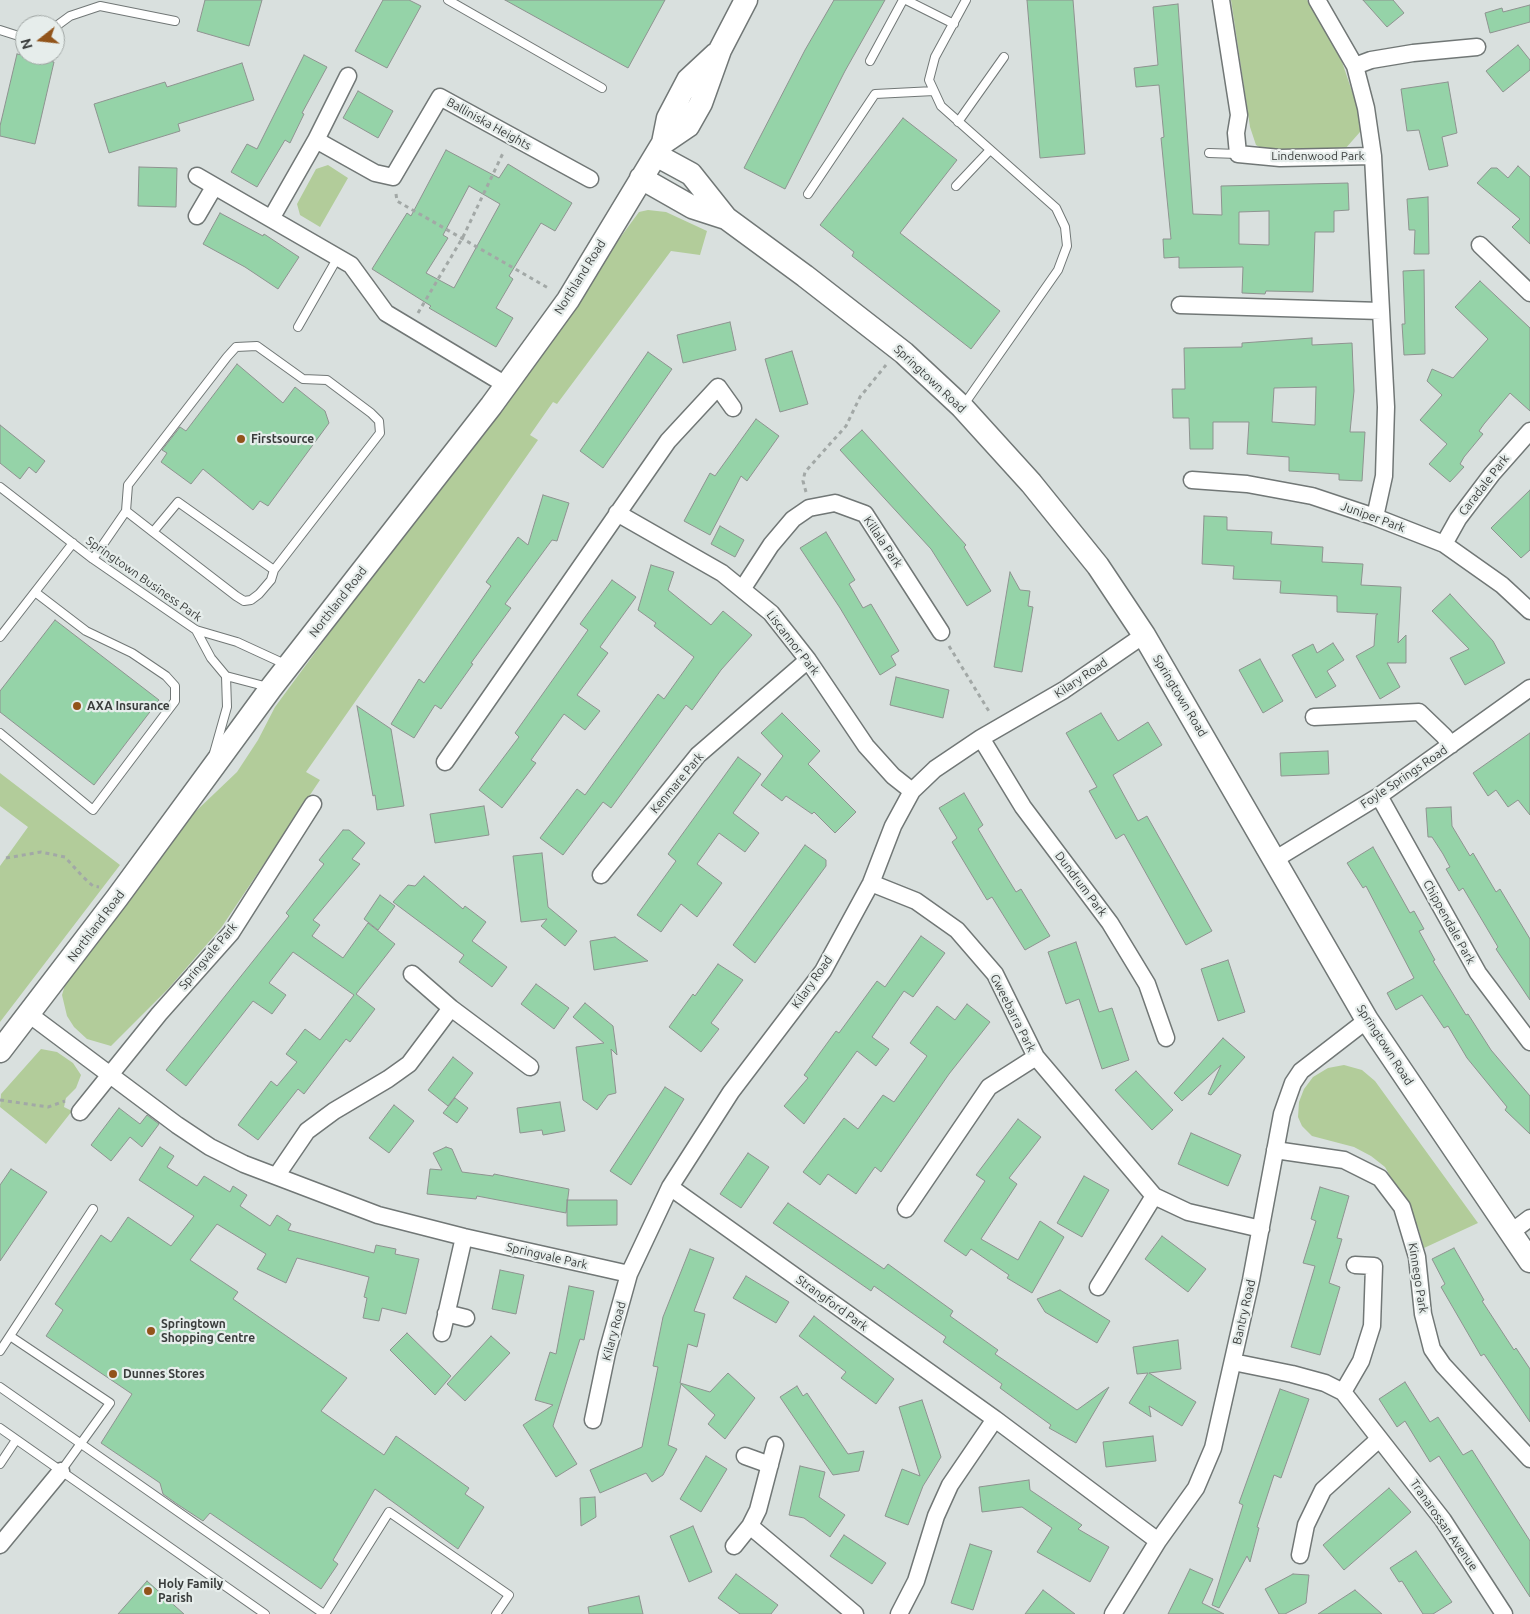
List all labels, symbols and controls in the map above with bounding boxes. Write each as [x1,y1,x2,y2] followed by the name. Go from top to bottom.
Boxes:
[15,15,65,65] north arrow
[17,37,36,51] text: N
[444,95,534,153] street label: Balliniska Heights
[1271,149,1365,163] street label: Lindenwood Park
[551,237,609,317] street label: Northland Road
[891,342,969,416] street label: Springtown Road
[251,432,314,446] place label: Firstsource
[235,433,247,445] marker: Firstsource
[1456,451,1512,519] street label: Caradale Park
[1339,499,1407,535] street label: Juniper Park
[861,514,905,570] street label: Killala Park
[83,533,205,625] street label: Springtown Business Park
[306,564,370,640] street label: Northland Road
[763,608,823,678] street label: Liscannor Park
[1150,653,1210,739] street label: Springtown Road
[1052,655,1110,701] street label: Kilary Road
[87,699,170,713] place label: AXA Insurance
[71,700,83,712] marker: AXA Insurance
[1358,743,1450,811] street label: Foyle Springs Road
[647,750,707,816] street label: Kenmare Park
[1052,849,1110,919] street label: Dundrum Park
[1420,877,1478,967] street label: Chippendale Park
[65,888,127,964] street label: Northland Road
[176,920,240,992] street label: Springvale Park
[789,953,835,1011] street label: Kilary Road
[987,972,1039,1054] street label: Gweebarra Park
[1354,1002,1416,1088] street label: Springtown Road
[505,1240,589,1272] street label: Springvale Park
[1405,1242,1431,1314] street label: Kinnego Park
[793,1272,871,1334] street label: Strangford Park
[1230,1278,1258,1346] street label: Bantry Road
[599,1300,629,1362] street label: Kilary Road
[161,1317,255,1345] place label: Springtown Shopping Centre
[145,1325,157,1337] marker: Springtown Shopping Centre
[123,1367,205,1381] place label: Dunnes Stores
[107,1368,119,1380] marker: Dunnes Stores
[1407,1477,1481,1573] street label: Tranarossan Avenue
[158,1577,223,1605] place label: Holy Family Parish
[142,1585,154,1597] marker: Holy Family Parish

